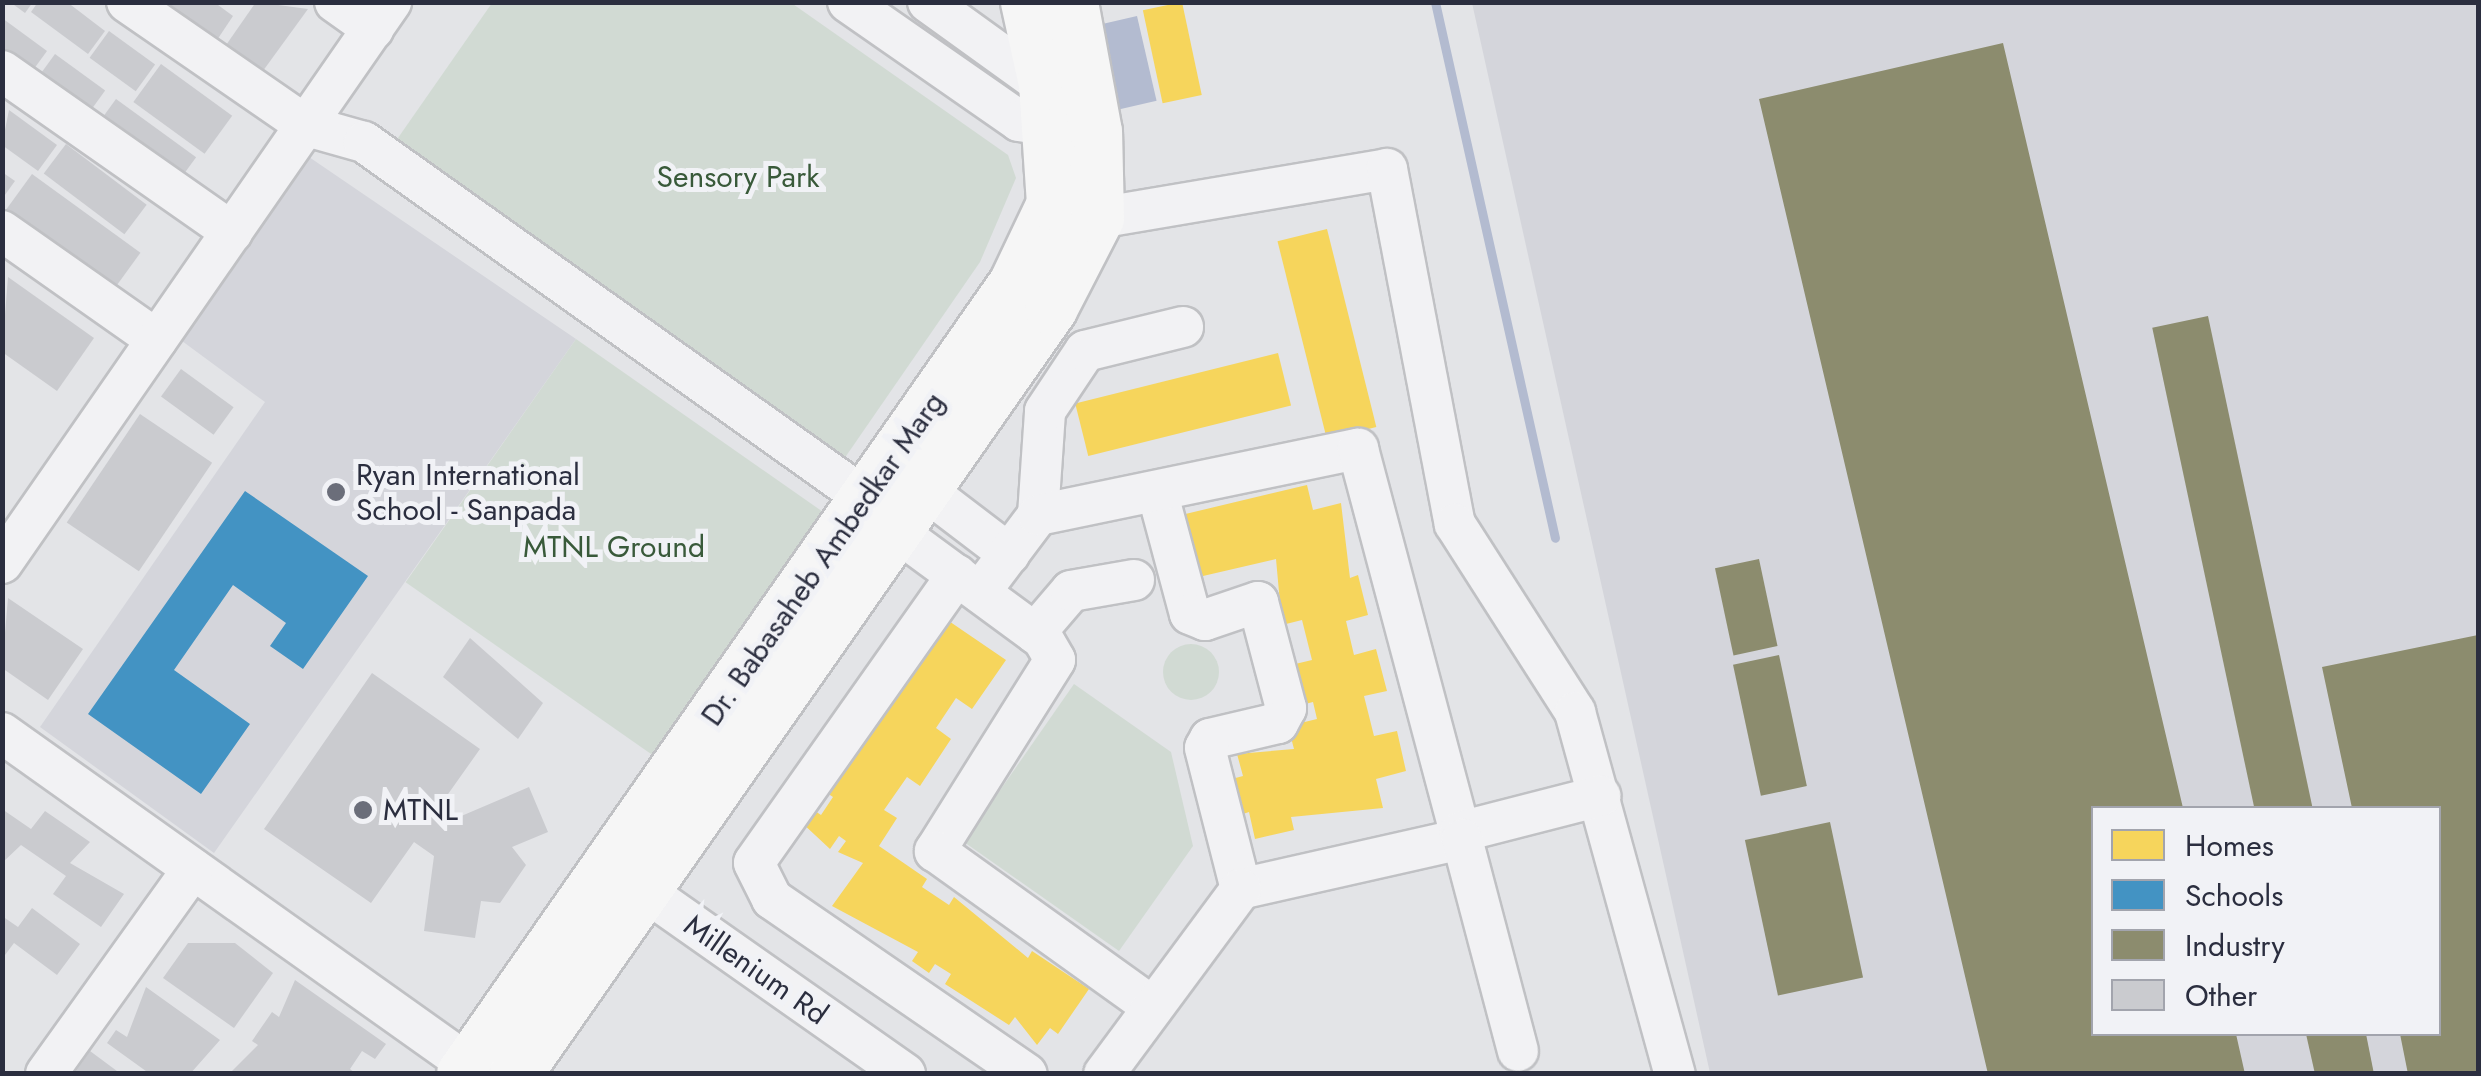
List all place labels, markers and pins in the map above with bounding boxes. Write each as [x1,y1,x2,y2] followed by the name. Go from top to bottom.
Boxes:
[356,457,580,528] place label: Ryan International School - Sanpada
[325,481,347,503] marker: Ryan International School - Sanpada
[383,792,458,828] place label: MTNL
[352,799,374,821] marker: MTNL

